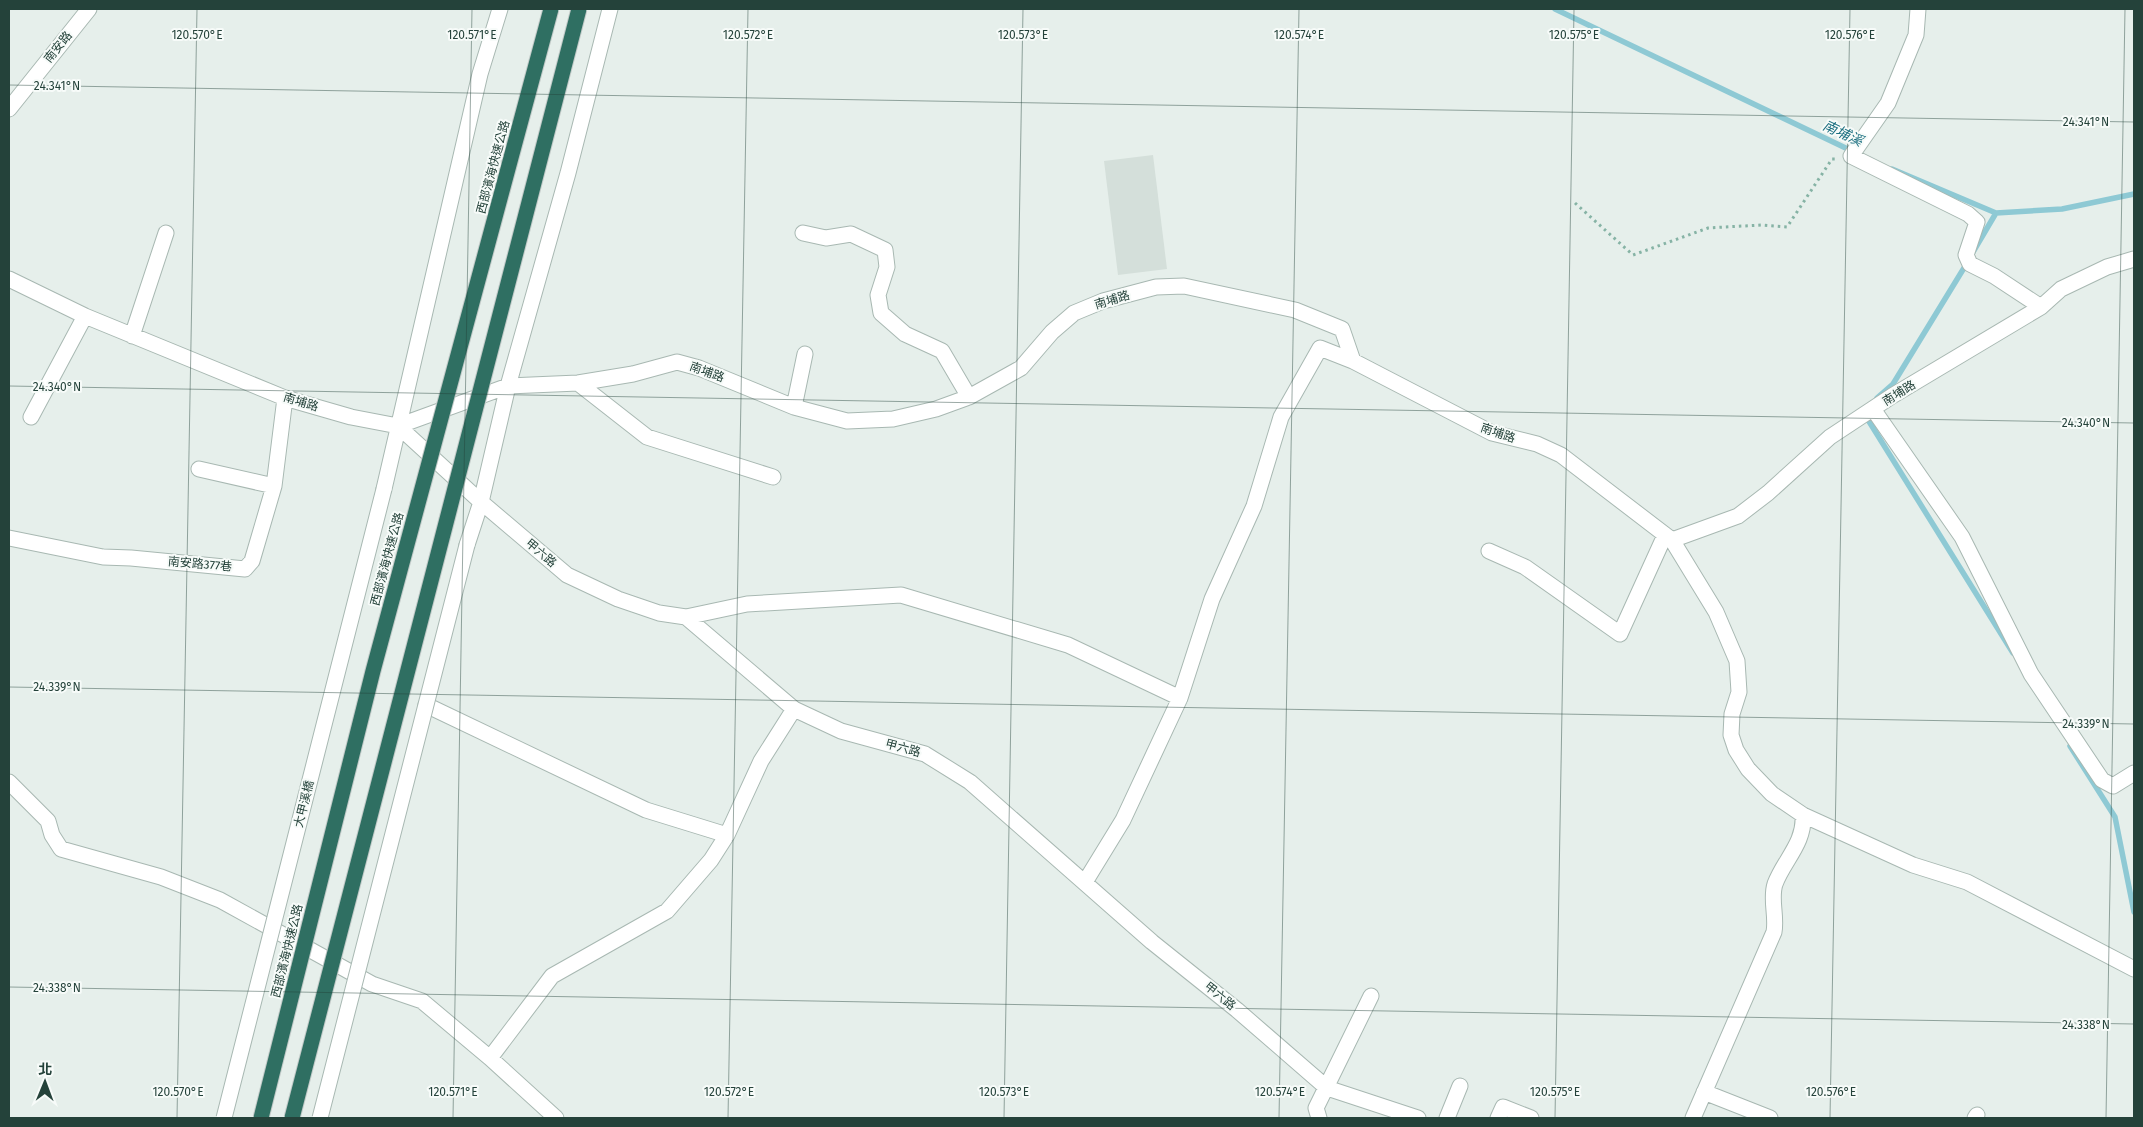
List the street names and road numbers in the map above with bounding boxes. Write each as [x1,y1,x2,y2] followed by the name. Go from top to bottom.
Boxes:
[41,29,75,65] street label: 南安路
[474,119,512,215] street label: 西部濱海快速公路
[1093,288,1131,312] street label: 南埔路
[688,359,726,385] street label: 南埔路
[1880,378,1918,408] street label: 南埔路
[282,390,320,414] street label: 南埔路
[1479,421,1517,445] street label: 南埔路
[368,511,406,607] street label: 西部濱海快速公路
[523,536,559,570] street label: 甲六路
[167,554,233,574] street label: 南安路377巷
[884,737,922,759] street label: 甲六路
[291,779,317,829] street label: 大甲溪橋
[269,903,305,999] street label: 西部濱海快速公路
[1202,979,1238,1013] street label: 甲六路

